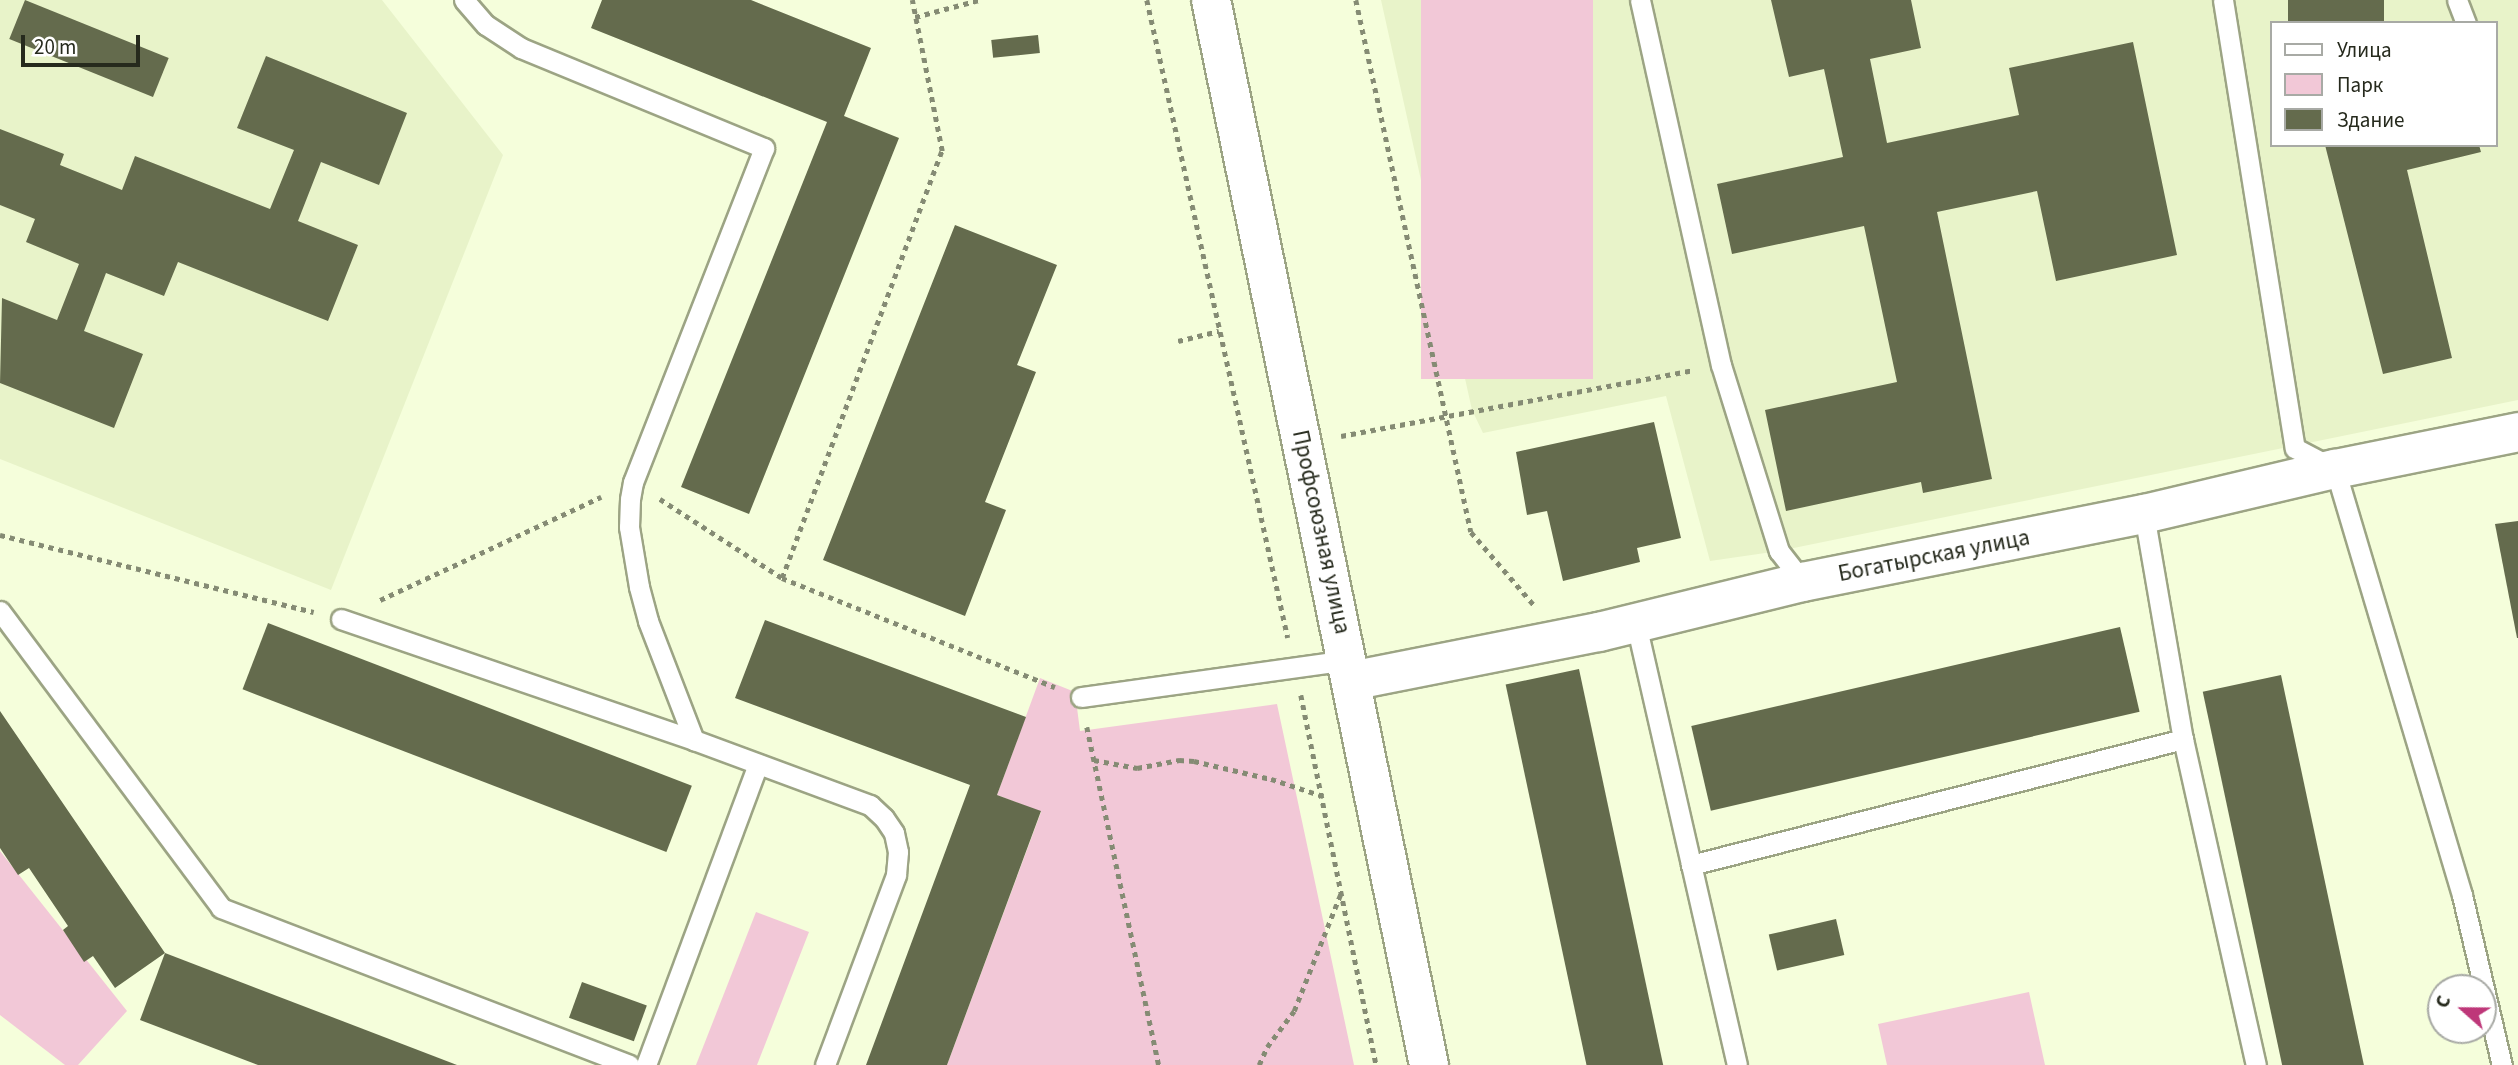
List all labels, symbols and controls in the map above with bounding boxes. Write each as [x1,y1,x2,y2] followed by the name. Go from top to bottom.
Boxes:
[24,21,144,65] scale bar
[2270,21,2497,147] legend
[34,32,76,62] text: 20 m
[2337,35,2392,65] text: Улица
[2337,70,2383,100] text: Парк
[2337,105,2405,135] text: Здание
[1286,428,1356,636] street label: Профсоюзная улица
[1836,524,2032,588] street label: Богатырская улица
[2427,974,2497,1044] north arrow
[2429,992,2458,1012] text: С

